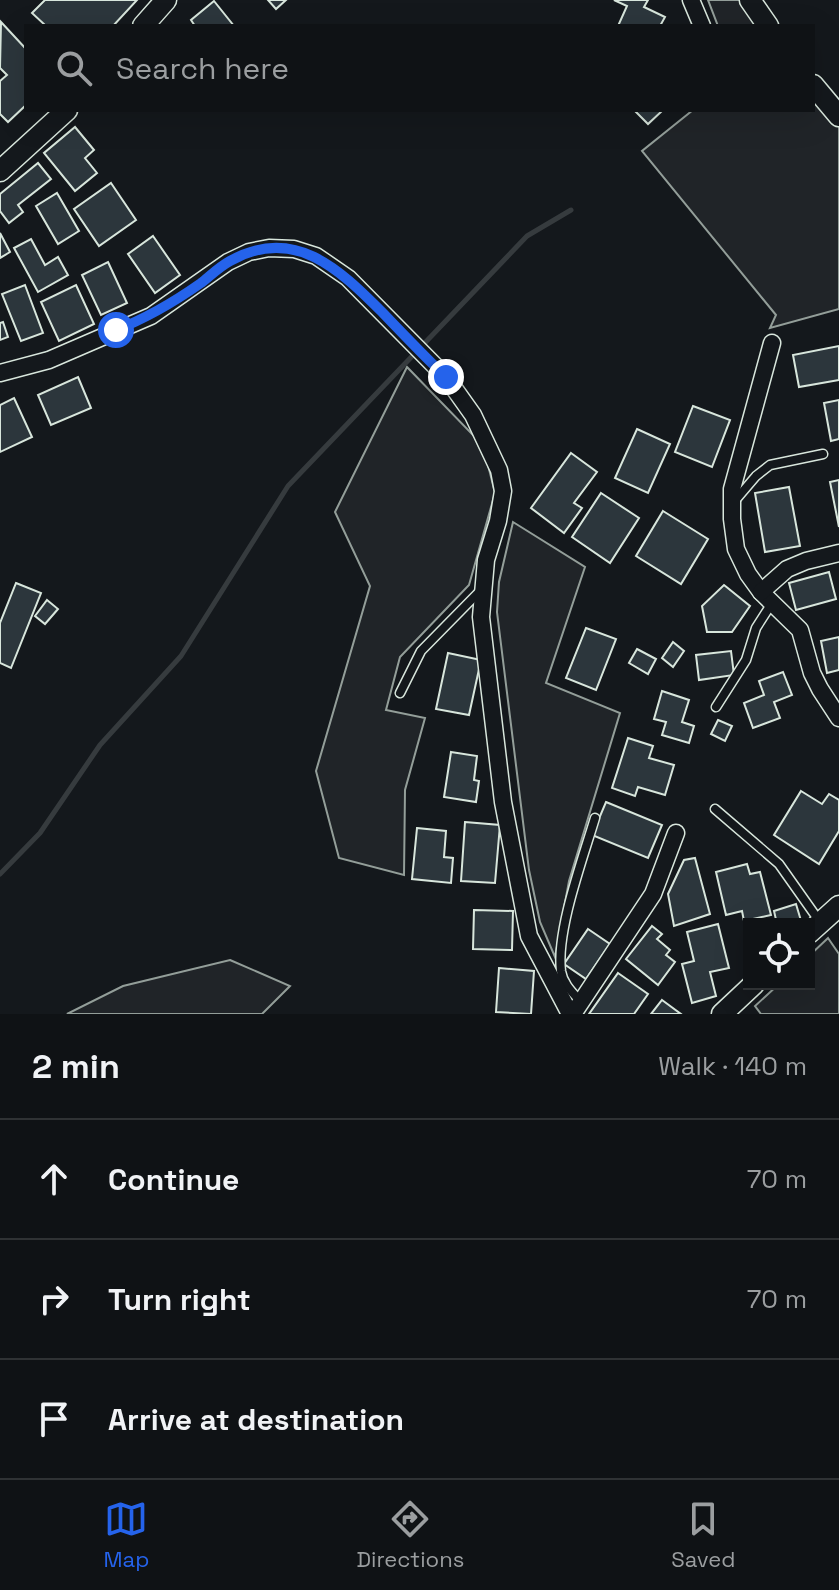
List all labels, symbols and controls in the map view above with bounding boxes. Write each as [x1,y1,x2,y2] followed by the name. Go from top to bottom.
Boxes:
[24,24,815,112] search box
[52,46,96,90] icon: search
[116,49,289,88] text: Search here
[98,312,134,348] route start
[428,359,464,395] route end
[743,918,815,990] map controls
[743,918,815,990] button: locate
[32,1045,120,1088] text: 2 min
[658,1049,807,1083] text: Walk · 140 m
[32,1157,76,1201] icon: ahead
[108,1160,239,1199] text: Continue
[747,1162,807,1196] text: 70 m
[32,1277,76,1321] icon: right
[108,1280,251,1319] text: Turn right
[747,1282,807,1316] text: 70 m
[32,1397,76,1441] icon: arrive
[108,1400,404,1439] text: Arrive at destination
[104,1497,149,1573] tab: Map
[356,1497,464,1573] tab: Directions
[671,1497,735,1573] tab: Saved

